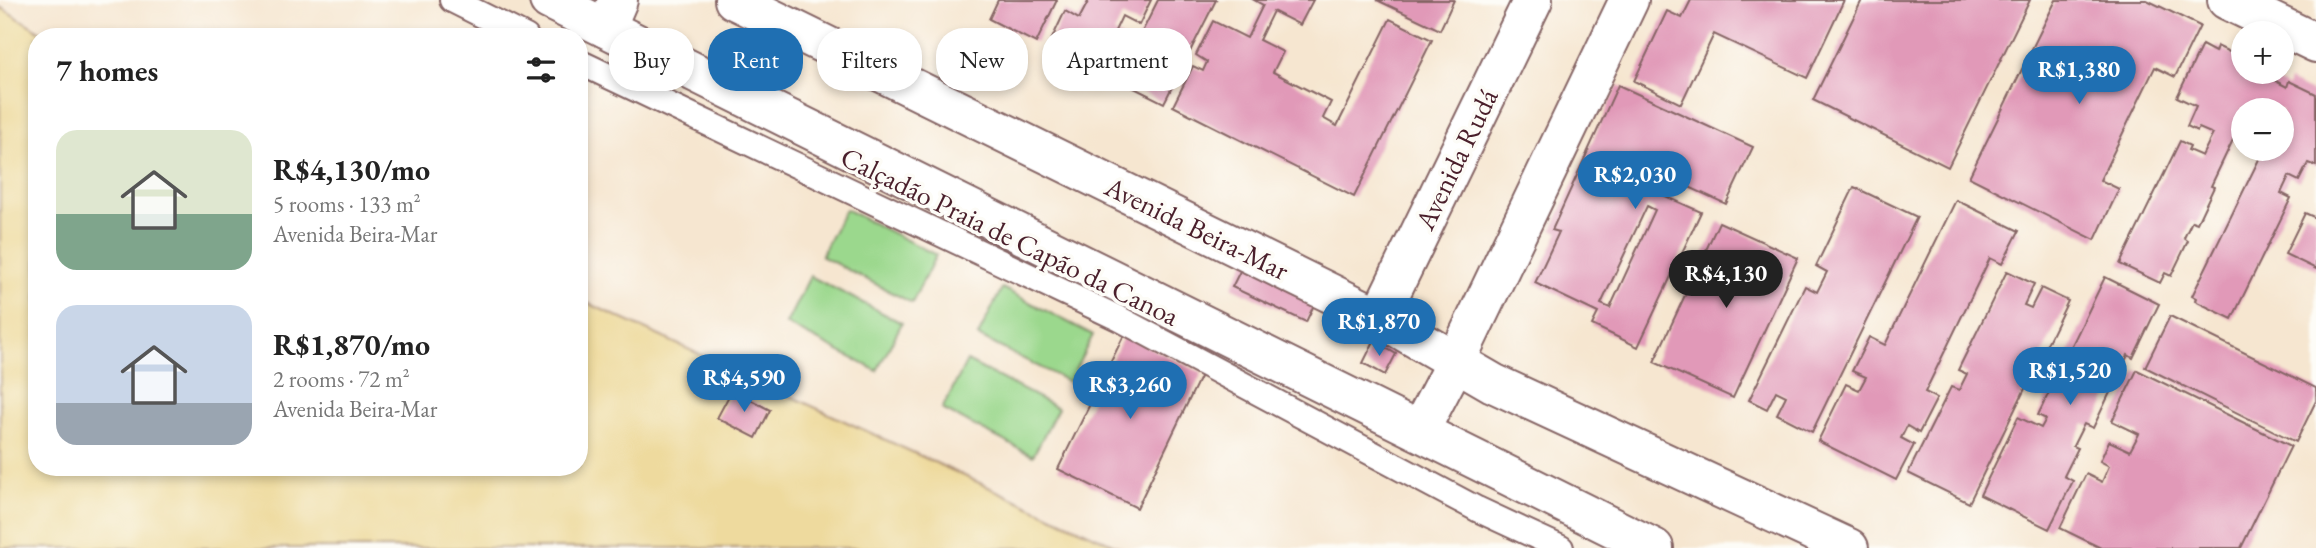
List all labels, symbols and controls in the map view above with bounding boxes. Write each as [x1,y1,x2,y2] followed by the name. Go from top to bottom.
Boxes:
[2231,21,2294,161] map controls
[2231,21,2294,84] button: +
[609,28,694,91] chip: Buy
[708,28,803,91] chip: Rent
[817,28,922,91] chip: Filters
[936,28,1028,91] chip: New
[1042,28,1192,91] chip: Apartment
[2014,46,2144,106] pin: R$1,380
[56,51,158,90] text: 7 homes
[522,51,560,89] icon: filters
[2038,54,2120,84] text: R$1,380
[1406,82,1506,236] street label: Avenida Rudá
[2231,98,2294,161] button: −
[835,138,1186,334] street label: Calçadão Praia de Capão da Canoa
[273,150,430,189] text: R$4,130/mo
[1570,152,1700,211] pin: R$2,030
[112,158,196,242] icon: home
[1594,159,1676,189] text: R$2,030
[1098,168,1295,288] street label: Avenida Beira-Mar
[273,189,421,219] text: 5 rooms · 133 m²
[273,219,437,249] text: Avenida Beira-Mar
[1661,250,1791,310] pin: R$4,130
[1685,258,1767,288] text: R$4,130
[1314,298,1444,358] pin: R$1,870
[1338,306,1420,336] text: R$1,870
[273,325,430,364] text: R$1,870/mo
[112,333,196,417] icon: home
[2005,348,2135,407] pin: R$1,520
[679,354,809,414] pin: R$4,590
[2029,355,2111,385] text: R$1,520
[703,362,785,392] text: R$4,590
[1065,362,1195,421] pin: R$3,260
[273,364,410,394] text: 2 rooms · 72 m²
[1089,369,1171,399] text: R$3,260
[273,394,437,424] text: Avenida Beira-Mar

